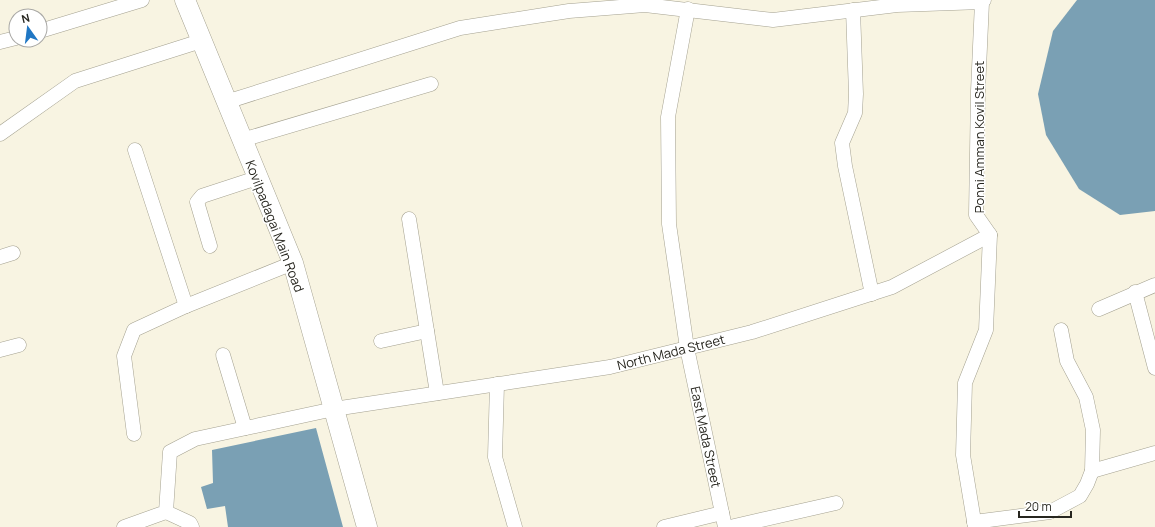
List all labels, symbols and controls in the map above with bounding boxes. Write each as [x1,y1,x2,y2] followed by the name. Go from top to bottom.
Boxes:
[8,8,48,48] north arrow
[20,10,31,26] text: N
[970,61,988,213] street label: Ponni Amman Kovil Street
[242,157,308,295] street label: Kovilpadagai Main Road
[615,330,727,374] street label: North Mada Street
[686,385,726,489] street label: East Mada Street
[1019,493,1071,519] scale bar
[1025,498,1052,515] text: 20 m

